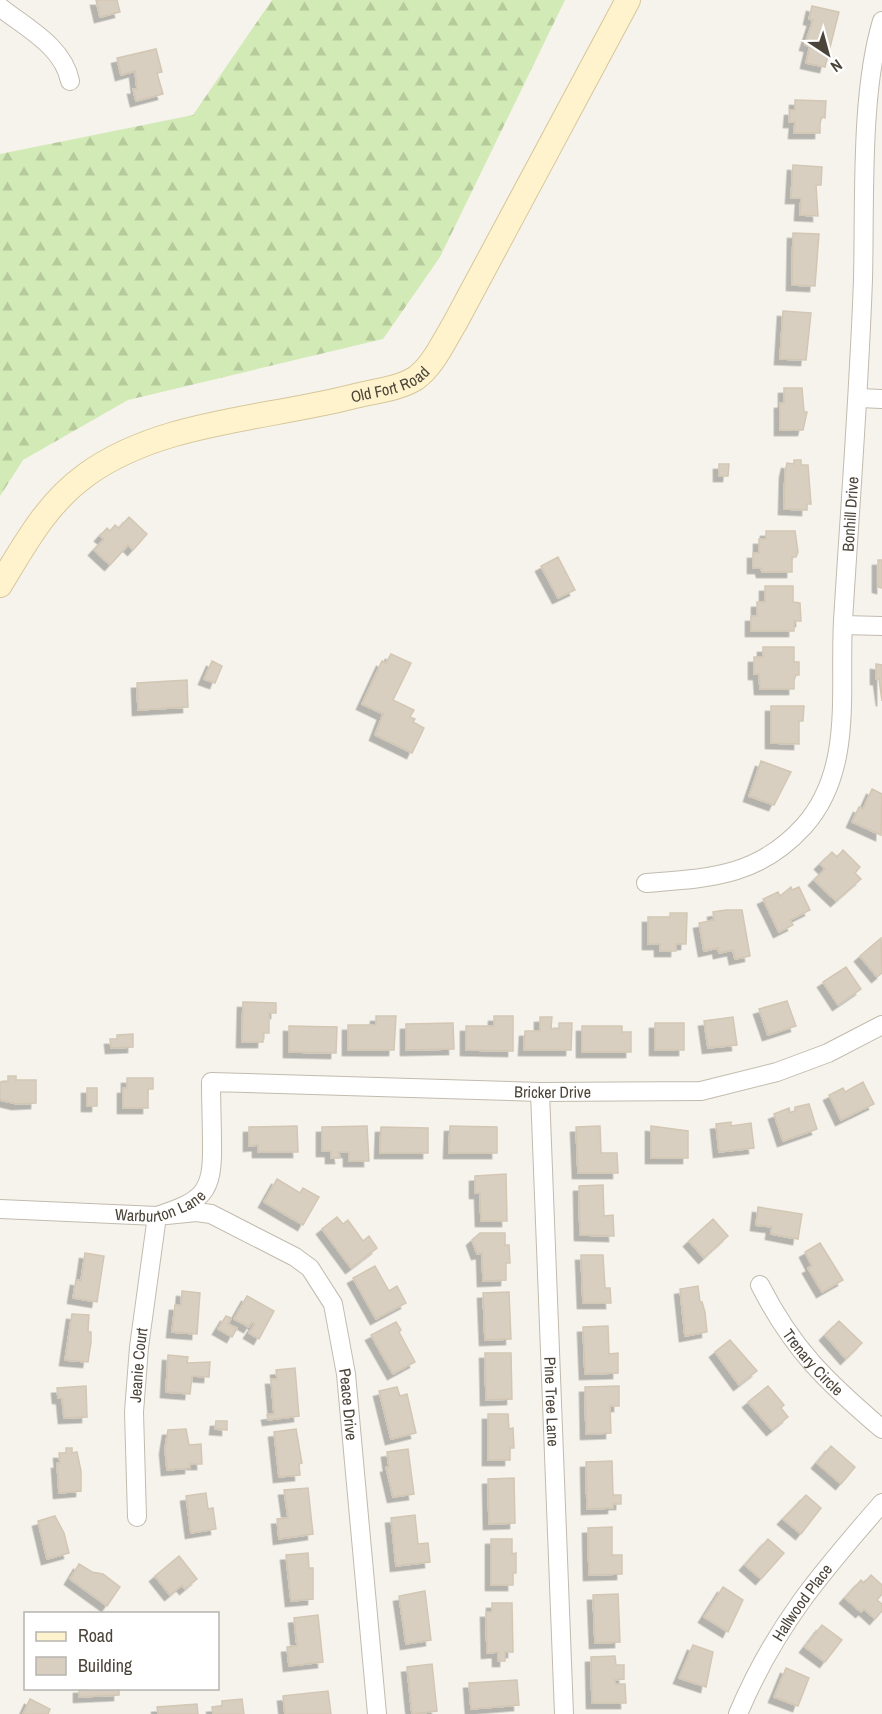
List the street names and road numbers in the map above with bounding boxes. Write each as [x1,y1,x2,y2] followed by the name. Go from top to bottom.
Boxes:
[348,361,434,408] street label: Old Fort Road
[836,476,863,552] street label: Bonhill Drive
[514,1080,591,1103] street label: Bricker Drive
[115,1185,210,1227] street label: Warburton Lane
[778,1324,848,1400] street label: Trenary Circle
[124,1326,153,1404] street label: Jeanie Court
[539,1356,565,1447] street label: Pine Tree Lane
[334,1366,363,1441] street label: Peace Drive
[767,1559,837,1645] street label: Hallwood Place

